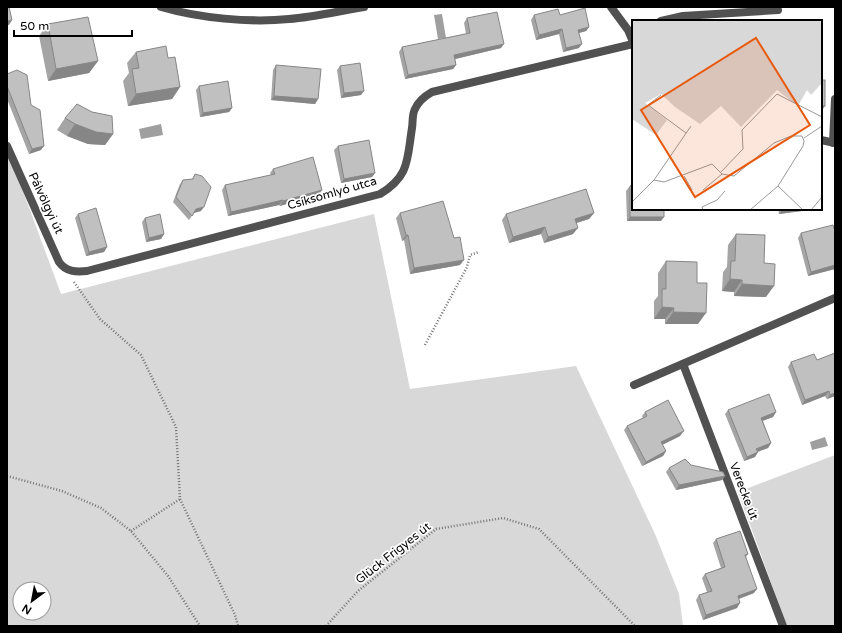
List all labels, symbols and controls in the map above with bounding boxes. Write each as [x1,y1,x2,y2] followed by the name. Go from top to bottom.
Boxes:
[14,12,132,38] scale bar
[20,19,49,33] text: 50 m
[632,20,822,210] inset map
[26,170,66,236] street label: Pálvölgyi út
[286,174,378,212] street label: Csíksomlyó utca
[727,460,761,522] street label: Verecke út
[353,519,434,587] street label: Glück Frigyes út
[12,581,52,621] north arrow
[20,601,34,617] text: N

